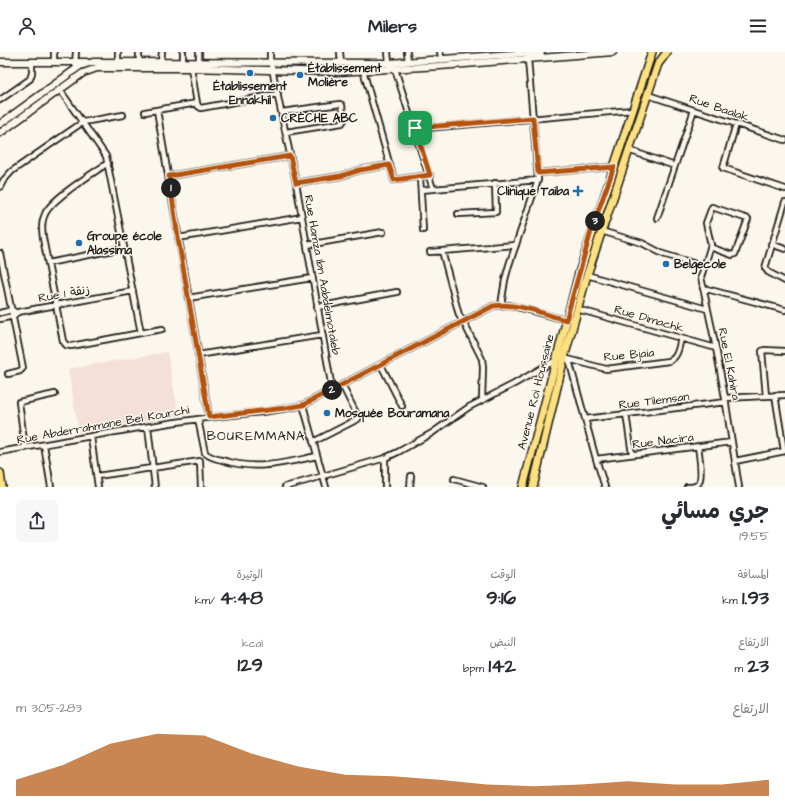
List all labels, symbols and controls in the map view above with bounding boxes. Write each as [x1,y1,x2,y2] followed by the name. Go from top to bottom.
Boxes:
[368,14,417,39] text: Milers
[16,15,38,37] icon: person
[747,15,769,37] icon: menu
[308,60,382,91] place label: Établissement Molière
[245,68,255,78] marker: Établissement Ennakhil
[295,70,305,80] marker: Établissement Molière
[213,78,287,109] place label: Établissement Ennakhil
[687,90,752,126] street label: Rue Baalak
[281,110,358,127] place label: CRÈCHE ABC
[398,111,432,145] pin
[268,113,278,123] marker: CRÈCHE ABC
[404,117,426,139] icon: arrive
[161,178,181,198] pin: 1
[170,180,172,195] text: 1
[497,183,570,201] place label: Clinique Taiba
[572,185,584,197] marker: Clinique Taiba
[300,194,344,357] street label: Rue Hamza Ibn Aabdelmotaleb
[585,211,605,231] pin: 3
[592,213,598,228] text: 3
[87,228,162,259] place label: Groupe école Alassima
[74,238,84,248] marker: Groupe école Alassima
[674,256,727,275] place label: Belgecole
[661,259,671,269] marker: Belgecole
[37,281,91,307] street label: Rue 1 زنقة
[612,301,686,337] street label: Rue Dimachk
[714,326,744,402] street label: Rue El Kahira
[513,332,559,451] street label: Avenue Roi Houssaine
[603,344,655,366] street label: Rue Bjaia
[322,380,342,400] pin: 2
[329,382,335,397] text: 2
[618,388,690,414] street label: Rue Tilemsan
[15,401,191,449] street label: Rue Abderrahmane Bel Kourchi
[335,405,450,423] place label: Mosquée Bouramana
[322,408,332,418] marker: Mosquée Bouramana
[207,427,305,445] district label: BOUREMMANA
[631,429,695,453] street label: Rue Nacira
[661,496,769,527] text: جري مسائي
[16,500,58,542] button: share
[739,527,769,545] text: 19:55
[236,567,263,582] text: الوتيرة
[490,567,516,582] text: الوقت
[738,567,769,582] text: المسافة
[219,584,263,612] text: 4:48
[486,584,516,612] text: 9:16
[742,584,769,612] text: 1.93
[195,593,219,608] text: /km
[722,593,742,608] text: km
[490,635,516,650] text: النبض
[738,635,769,650] text: الارتفاع
[242,636,263,651] text: kcal
[238,651,263,679] text: 129
[488,652,516,680] text: 142
[747,652,769,680] text: 23
[463,661,488,676] text: bpm
[734,661,747,676] text: m
[16,699,82,717] text: 283–305 m
[733,700,769,718] text: الارتفاع

